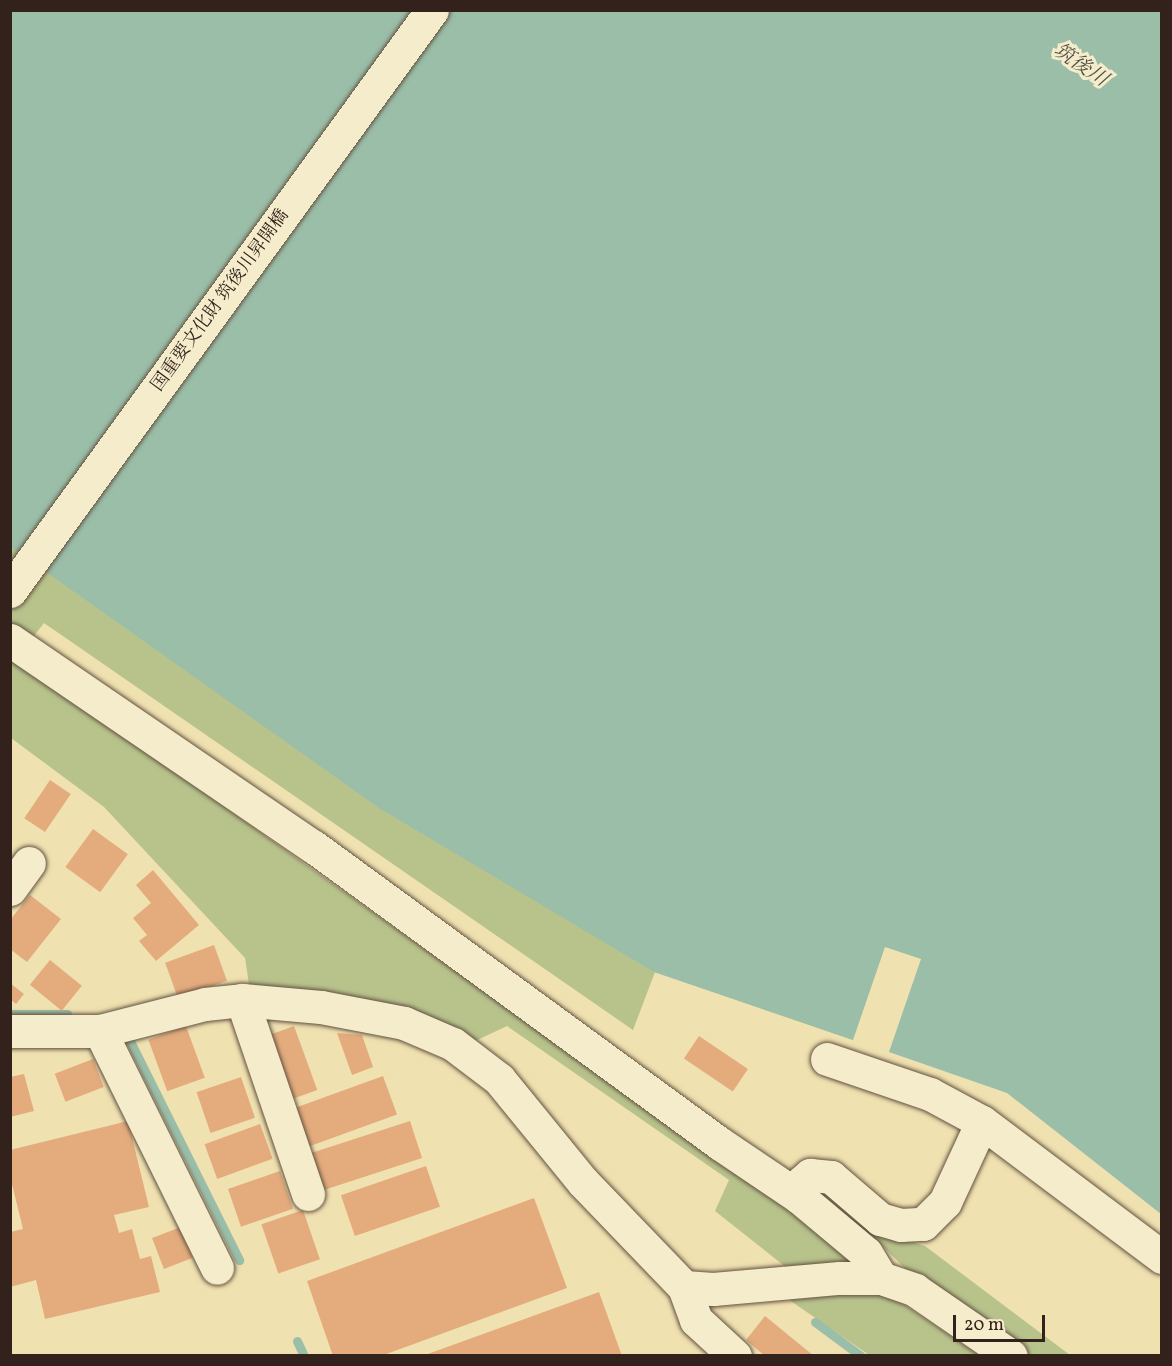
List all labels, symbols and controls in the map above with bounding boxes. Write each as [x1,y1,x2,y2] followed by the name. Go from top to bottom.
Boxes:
[1048,39,1112,93] water label: 筑後川
[148,206,294,396] street label: 国重要文化財 筑後川昇開橋
[956,1303,1048,1341] scale bar
[964,1313,1004,1338] text: 20 m

